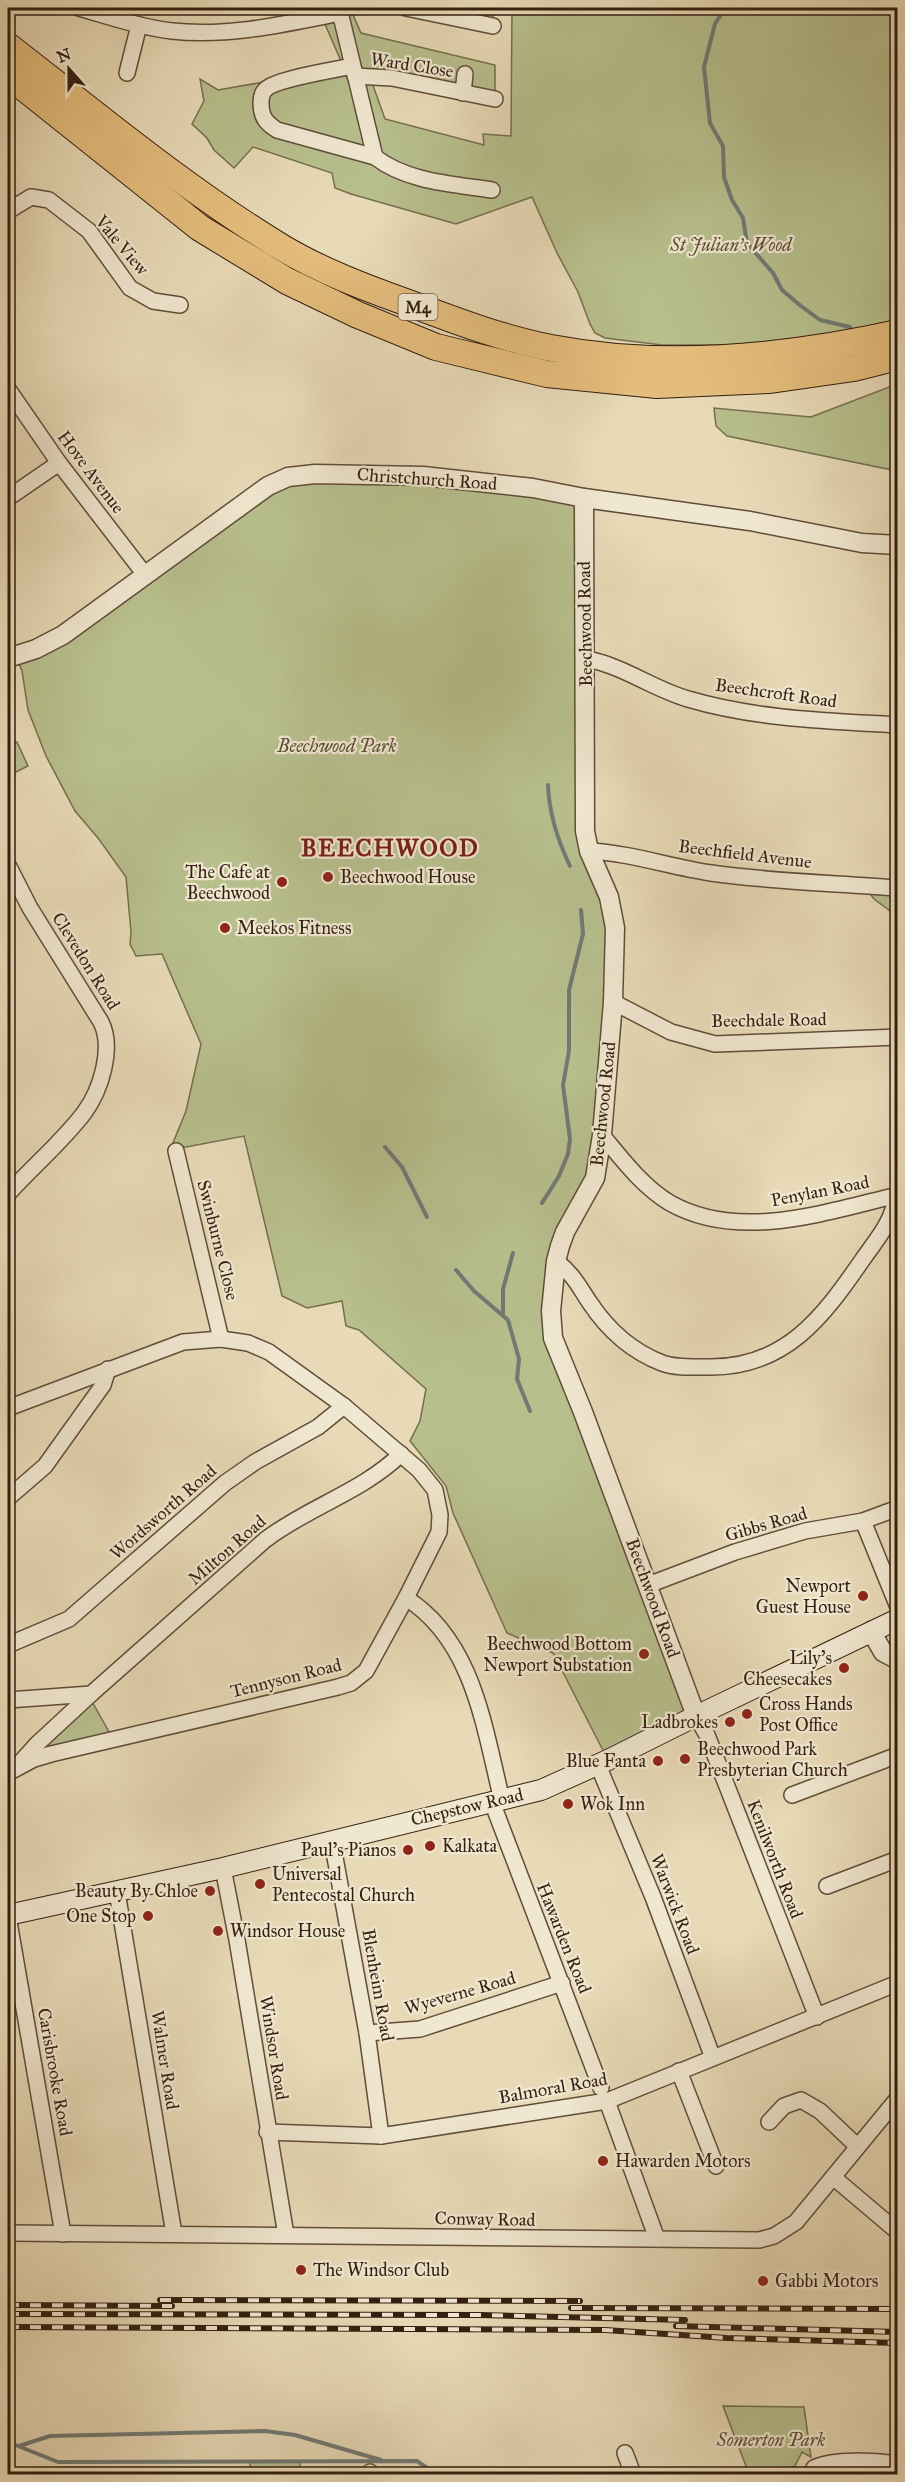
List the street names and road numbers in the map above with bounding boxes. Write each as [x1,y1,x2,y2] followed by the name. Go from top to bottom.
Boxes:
[369,48,455,82] street label: Ward Close
[90,210,154,280] street label: Vale View
[398,294,438,320] road number: M4
[53,426,129,518] street label: Hove Avenue
[356,463,498,495] street label: Christchurch Road
[573,561,597,687] street label: Beechwood Road
[714,674,838,712] street label: Beechcroft Road
[677,835,813,873] street label: Beechfield Avenue
[47,908,125,1014] street label: Clevedon Road
[711,1008,827,1032] street label: Beechdale Road
[585,1040,621,1168] street label: Beechwood Road
[769,1171,871,1211] street label: Penylan Road
[192,1178,244,1302] street label: Swinburne Close
[105,1460,221,1564] street label: Wordsworth Road
[722,1502,810,1546] street label: Gibbs Road
[184,1510,270,1590] street label: Milton Road
[621,1535,685,1661] street label: Beechwood Road
[228,1654,344,1702] street label: Tennyson Road
[409,1783,525,1831] street label: Chepstow Road
[742,1796,808,1922] street label: Kenilworth Road
[646,1851,704,1957] street label: Warwick Road
[532,1879,596,1997] street label: Hawarden Road
[357,1927,399,2043] street label: Blenheim Road
[402,1967,518,2019] street label: Wyeverne Road
[255,1994,293,2102] street label: Windsor Road
[33,2006,77,2138] street label: Carisbrooke Road
[146,2009,184,2111] street label: Walmer Road
[497,2068,609,2108] street label: Balmoral Road
[434,2207,536,2231] street label: Conway Road

